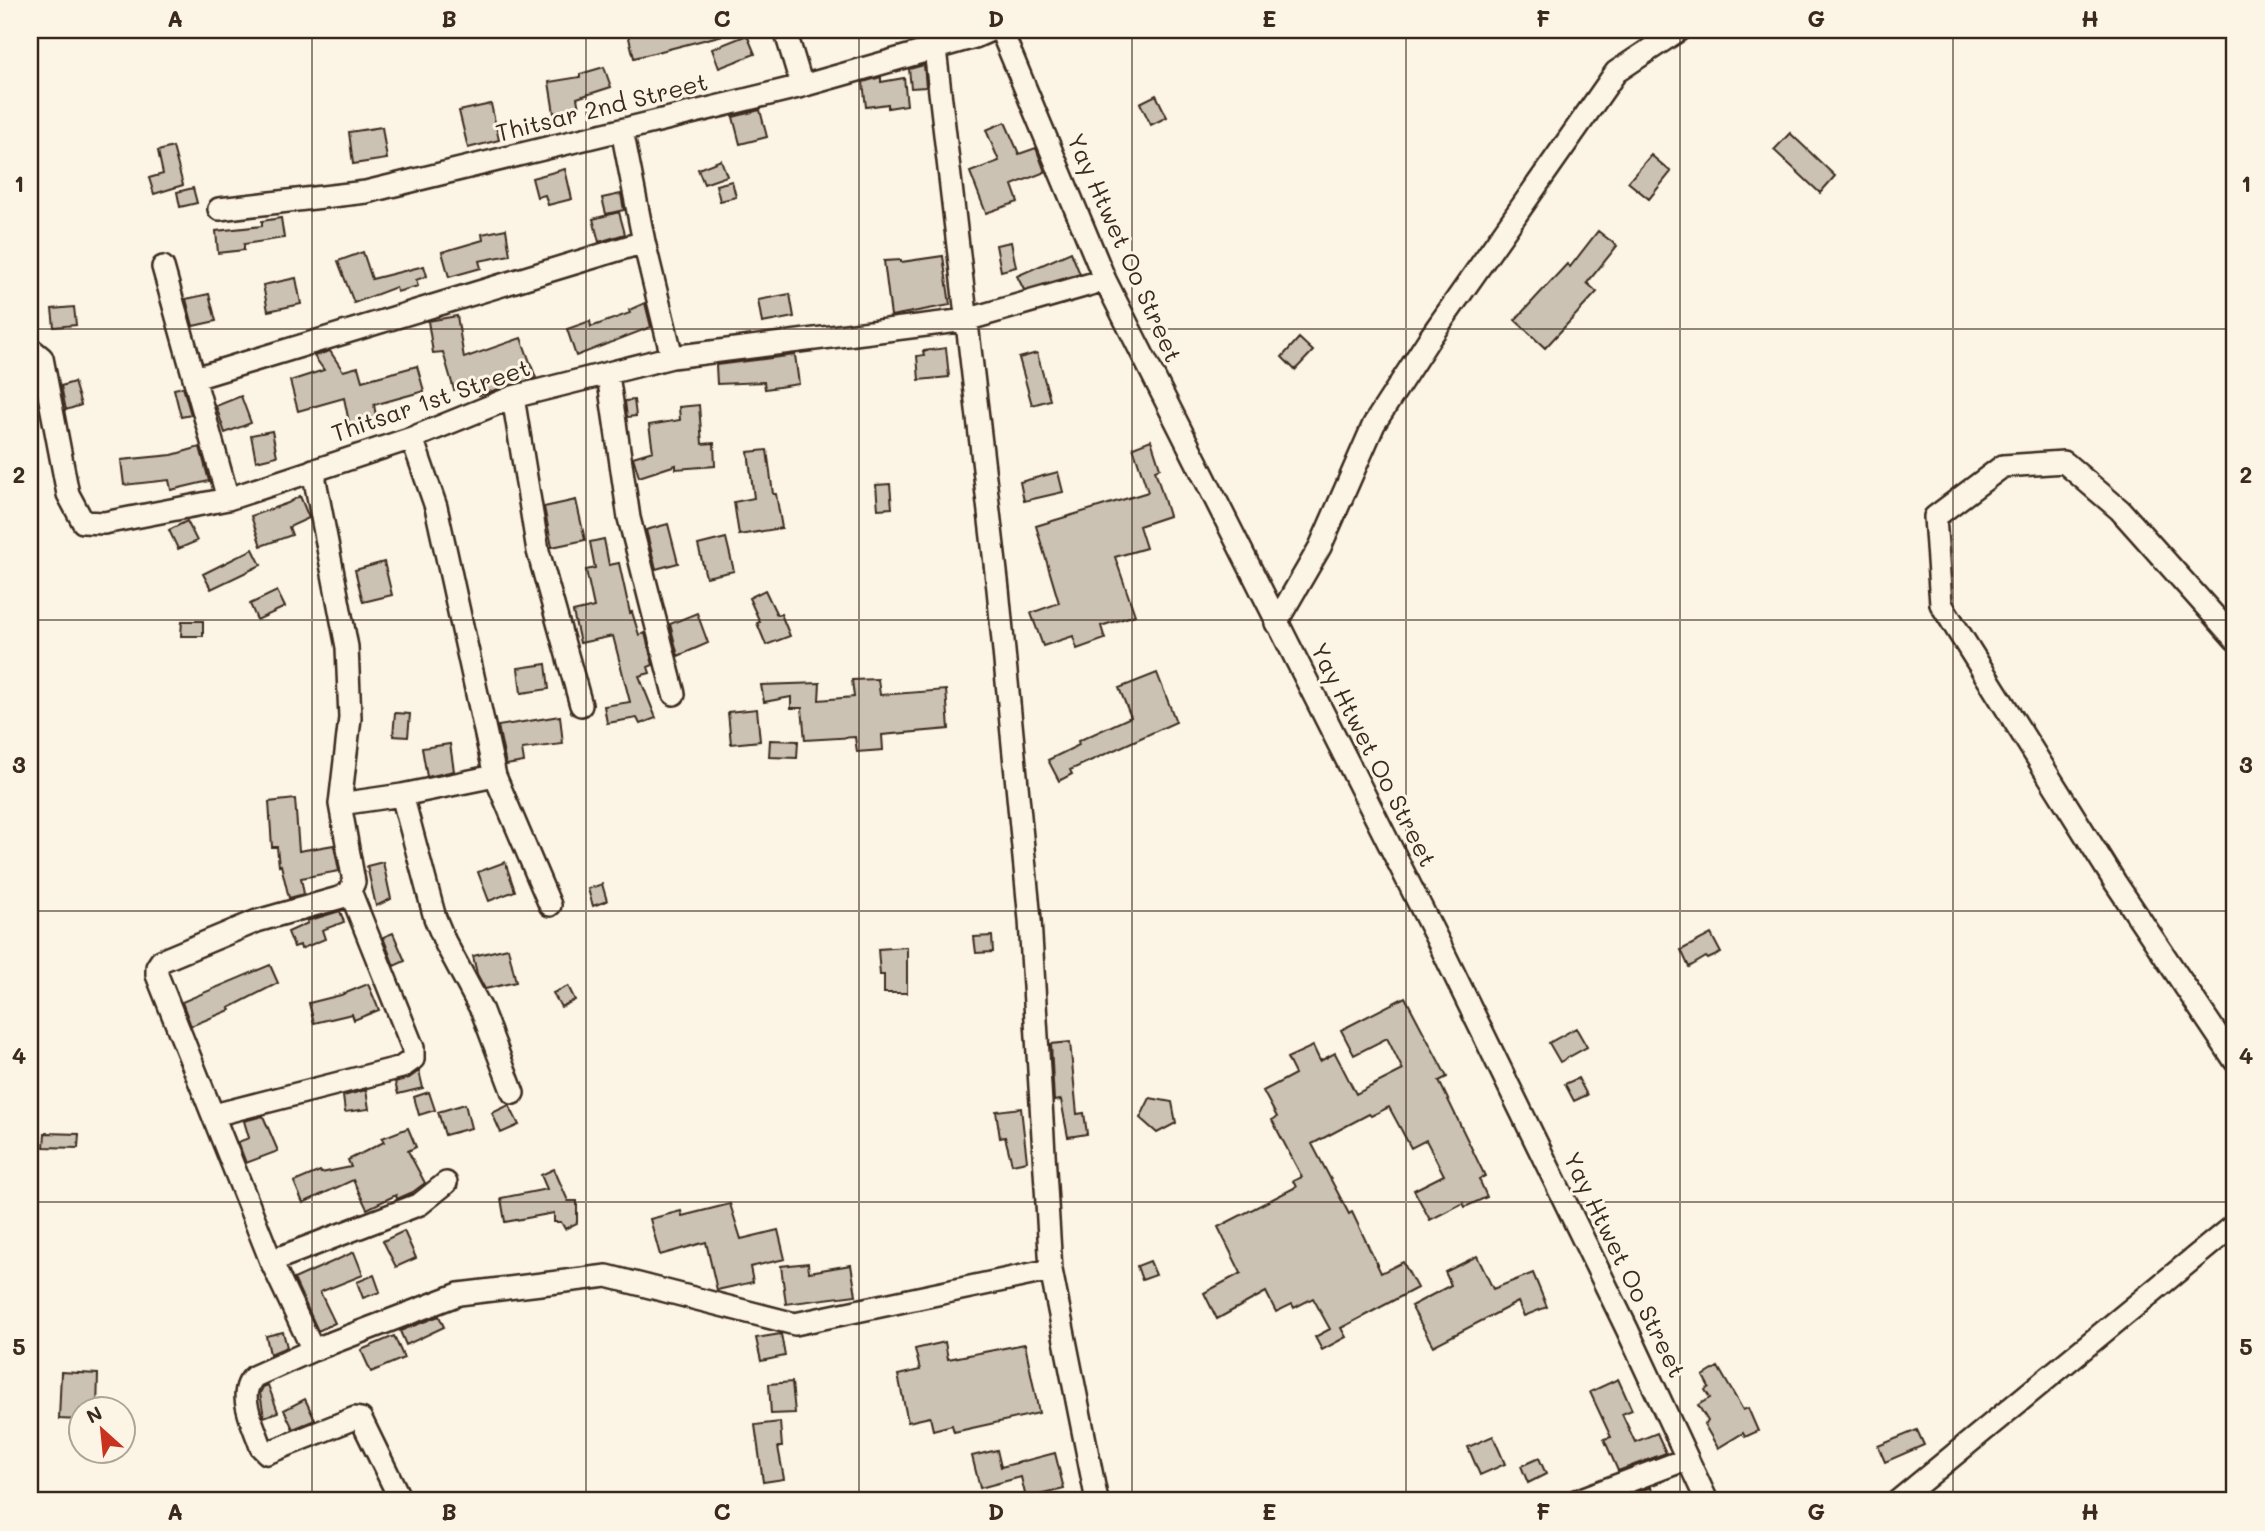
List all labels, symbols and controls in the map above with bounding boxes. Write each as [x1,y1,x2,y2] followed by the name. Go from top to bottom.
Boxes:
[167,3,183,33] text: A
[441,3,457,33] text: B
[713,3,731,33] text: C
[988,3,1004,33] text: D
[1262,3,1276,33] text: E
[1536,3,1550,33] text: F
[1807,3,1825,33] text: G
[2081,3,2099,33] text: H
[493,65,711,148] street label: Thitsar 2nd Street
[1061,128,1190,367] street label: Yay Htwet Oo Street
[14,168,24,198] text: 1
[2241,168,2251,198] text: 1
[327,351,534,448] street label: Thitsar 1st Street
[13,459,25,489] text: 2
[2240,459,2252,489] text: 2
[1304,637,1444,872] street label: Yay Htwet Oo Street
[12,749,26,779] text: 3
[2239,749,2253,779] text: 3
[12,1040,26,1070] text: 4
[2239,1040,2253,1070] text: 4
[1557,1146,1694,1382] street label: Yay Htwet Oo Street
[12,1331,26,1361] text: 5
[2239,1331,2253,1361] text: 5
[66,1394,136,1464] north arrow
[82,1400,106,1429] text: N
[167,1496,183,1526] text: A
[441,1496,457,1526] text: B
[713,1496,731,1526] text: C
[988,1496,1004,1526] text: D
[1262,1496,1276,1526] text: E
[1536,1496,1550,1526] text: F
[1807,1496,1825,1526] text: G
[2081,1496,2099,1526] text: H

